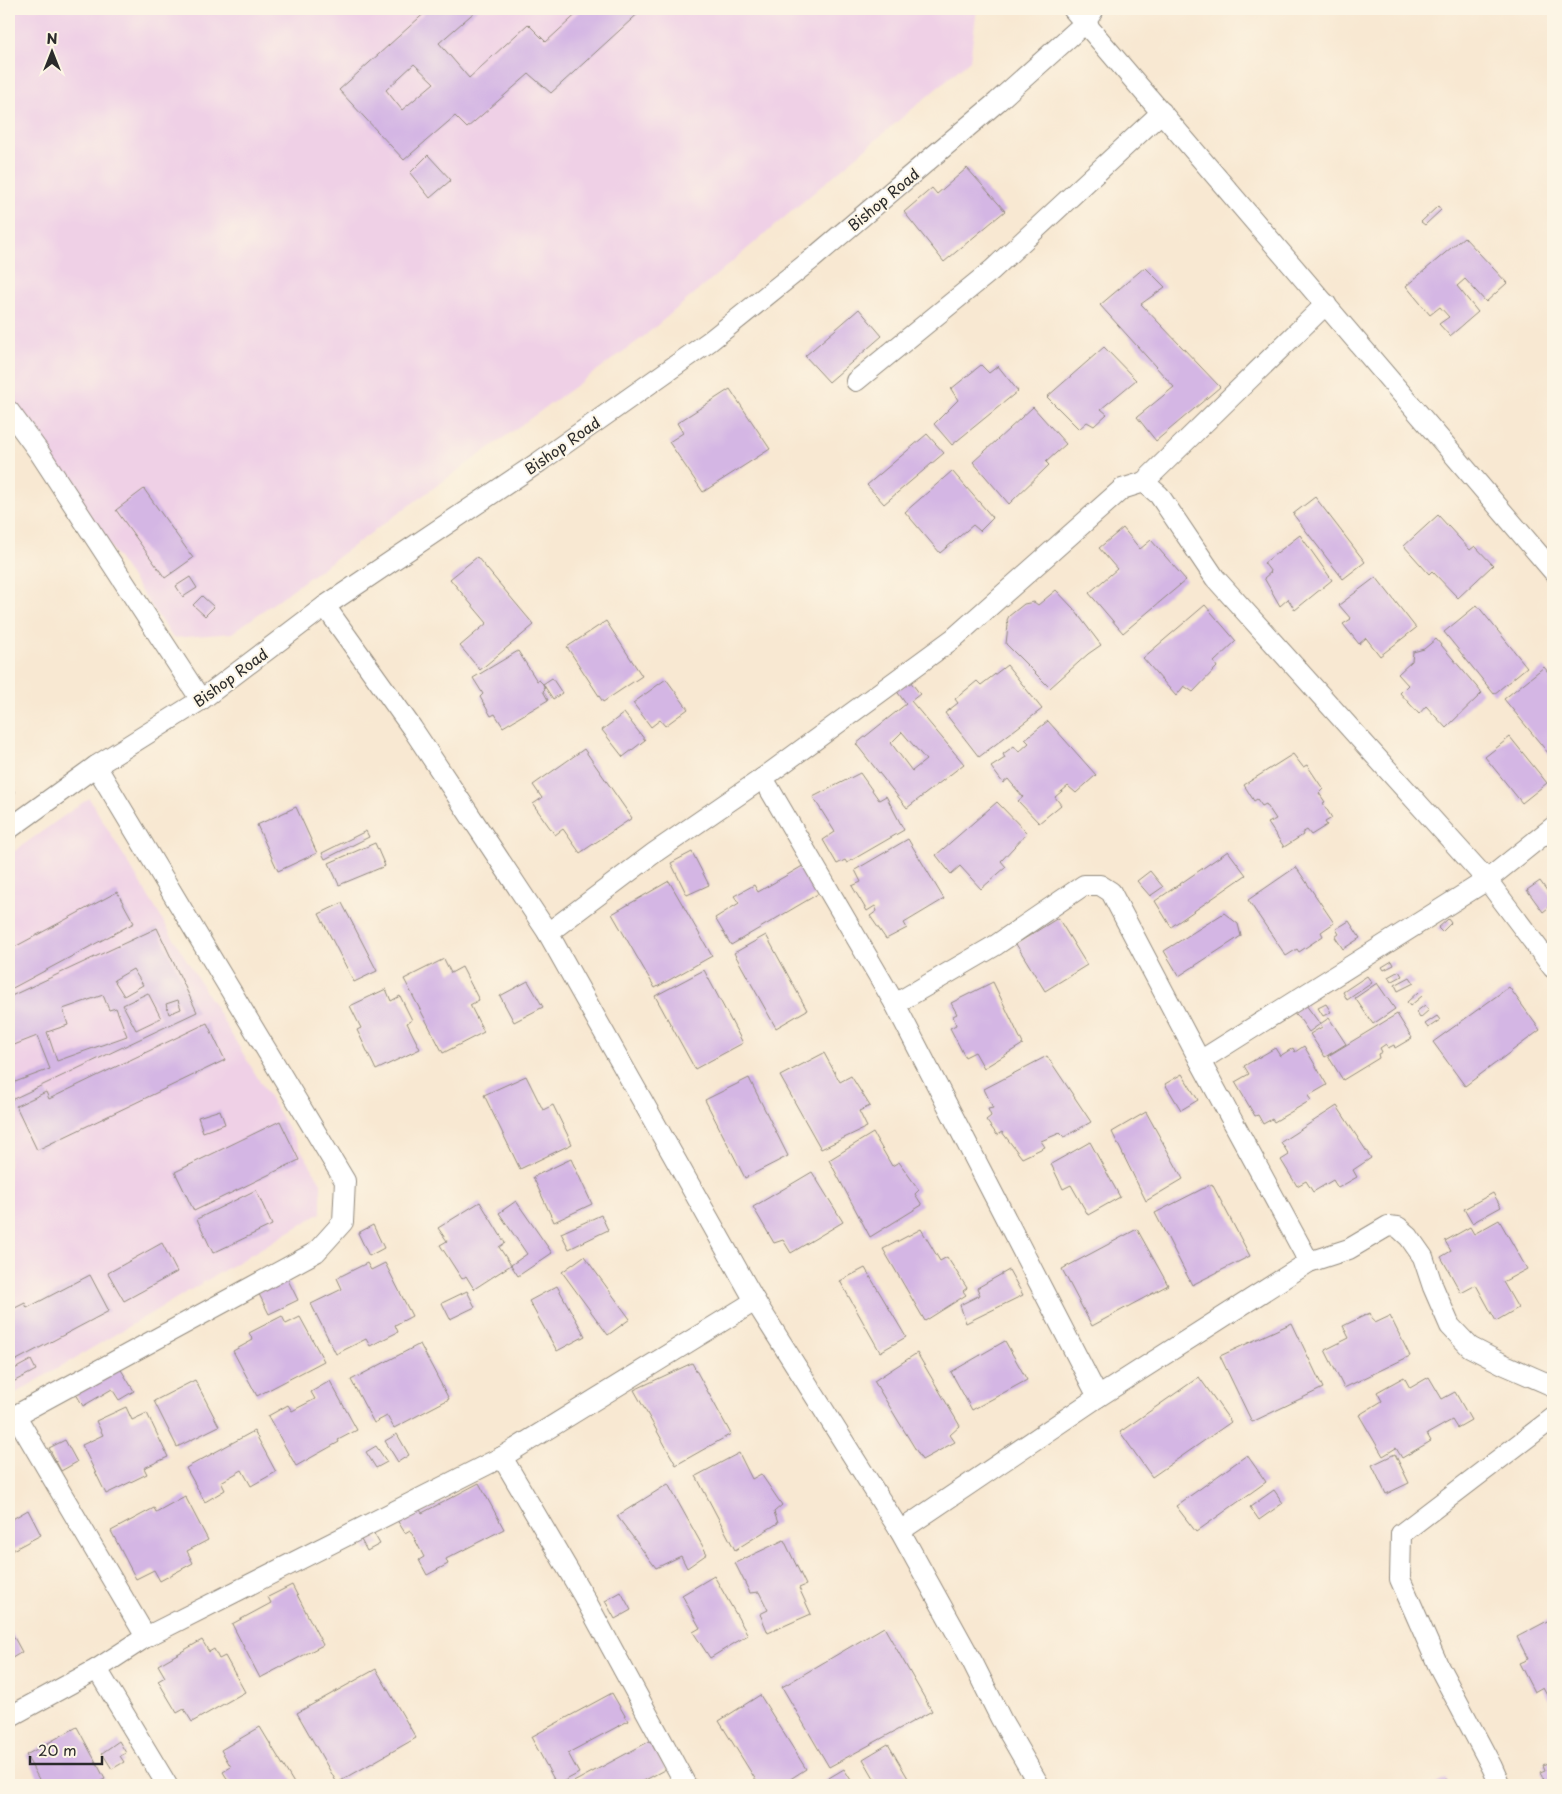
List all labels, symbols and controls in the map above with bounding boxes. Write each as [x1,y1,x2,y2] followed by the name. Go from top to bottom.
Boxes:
[28,28,78,78] north arrow
[46,28,58,49] text: N
[842,162,924,236] street label: Bishop Road
[520,410,604,480] street label: Bishop Road
[188,642,272,712] street label: Bishop Road
[30,1734,102,1766] scale bar
[38,1738,77,1761] text: 20 m

